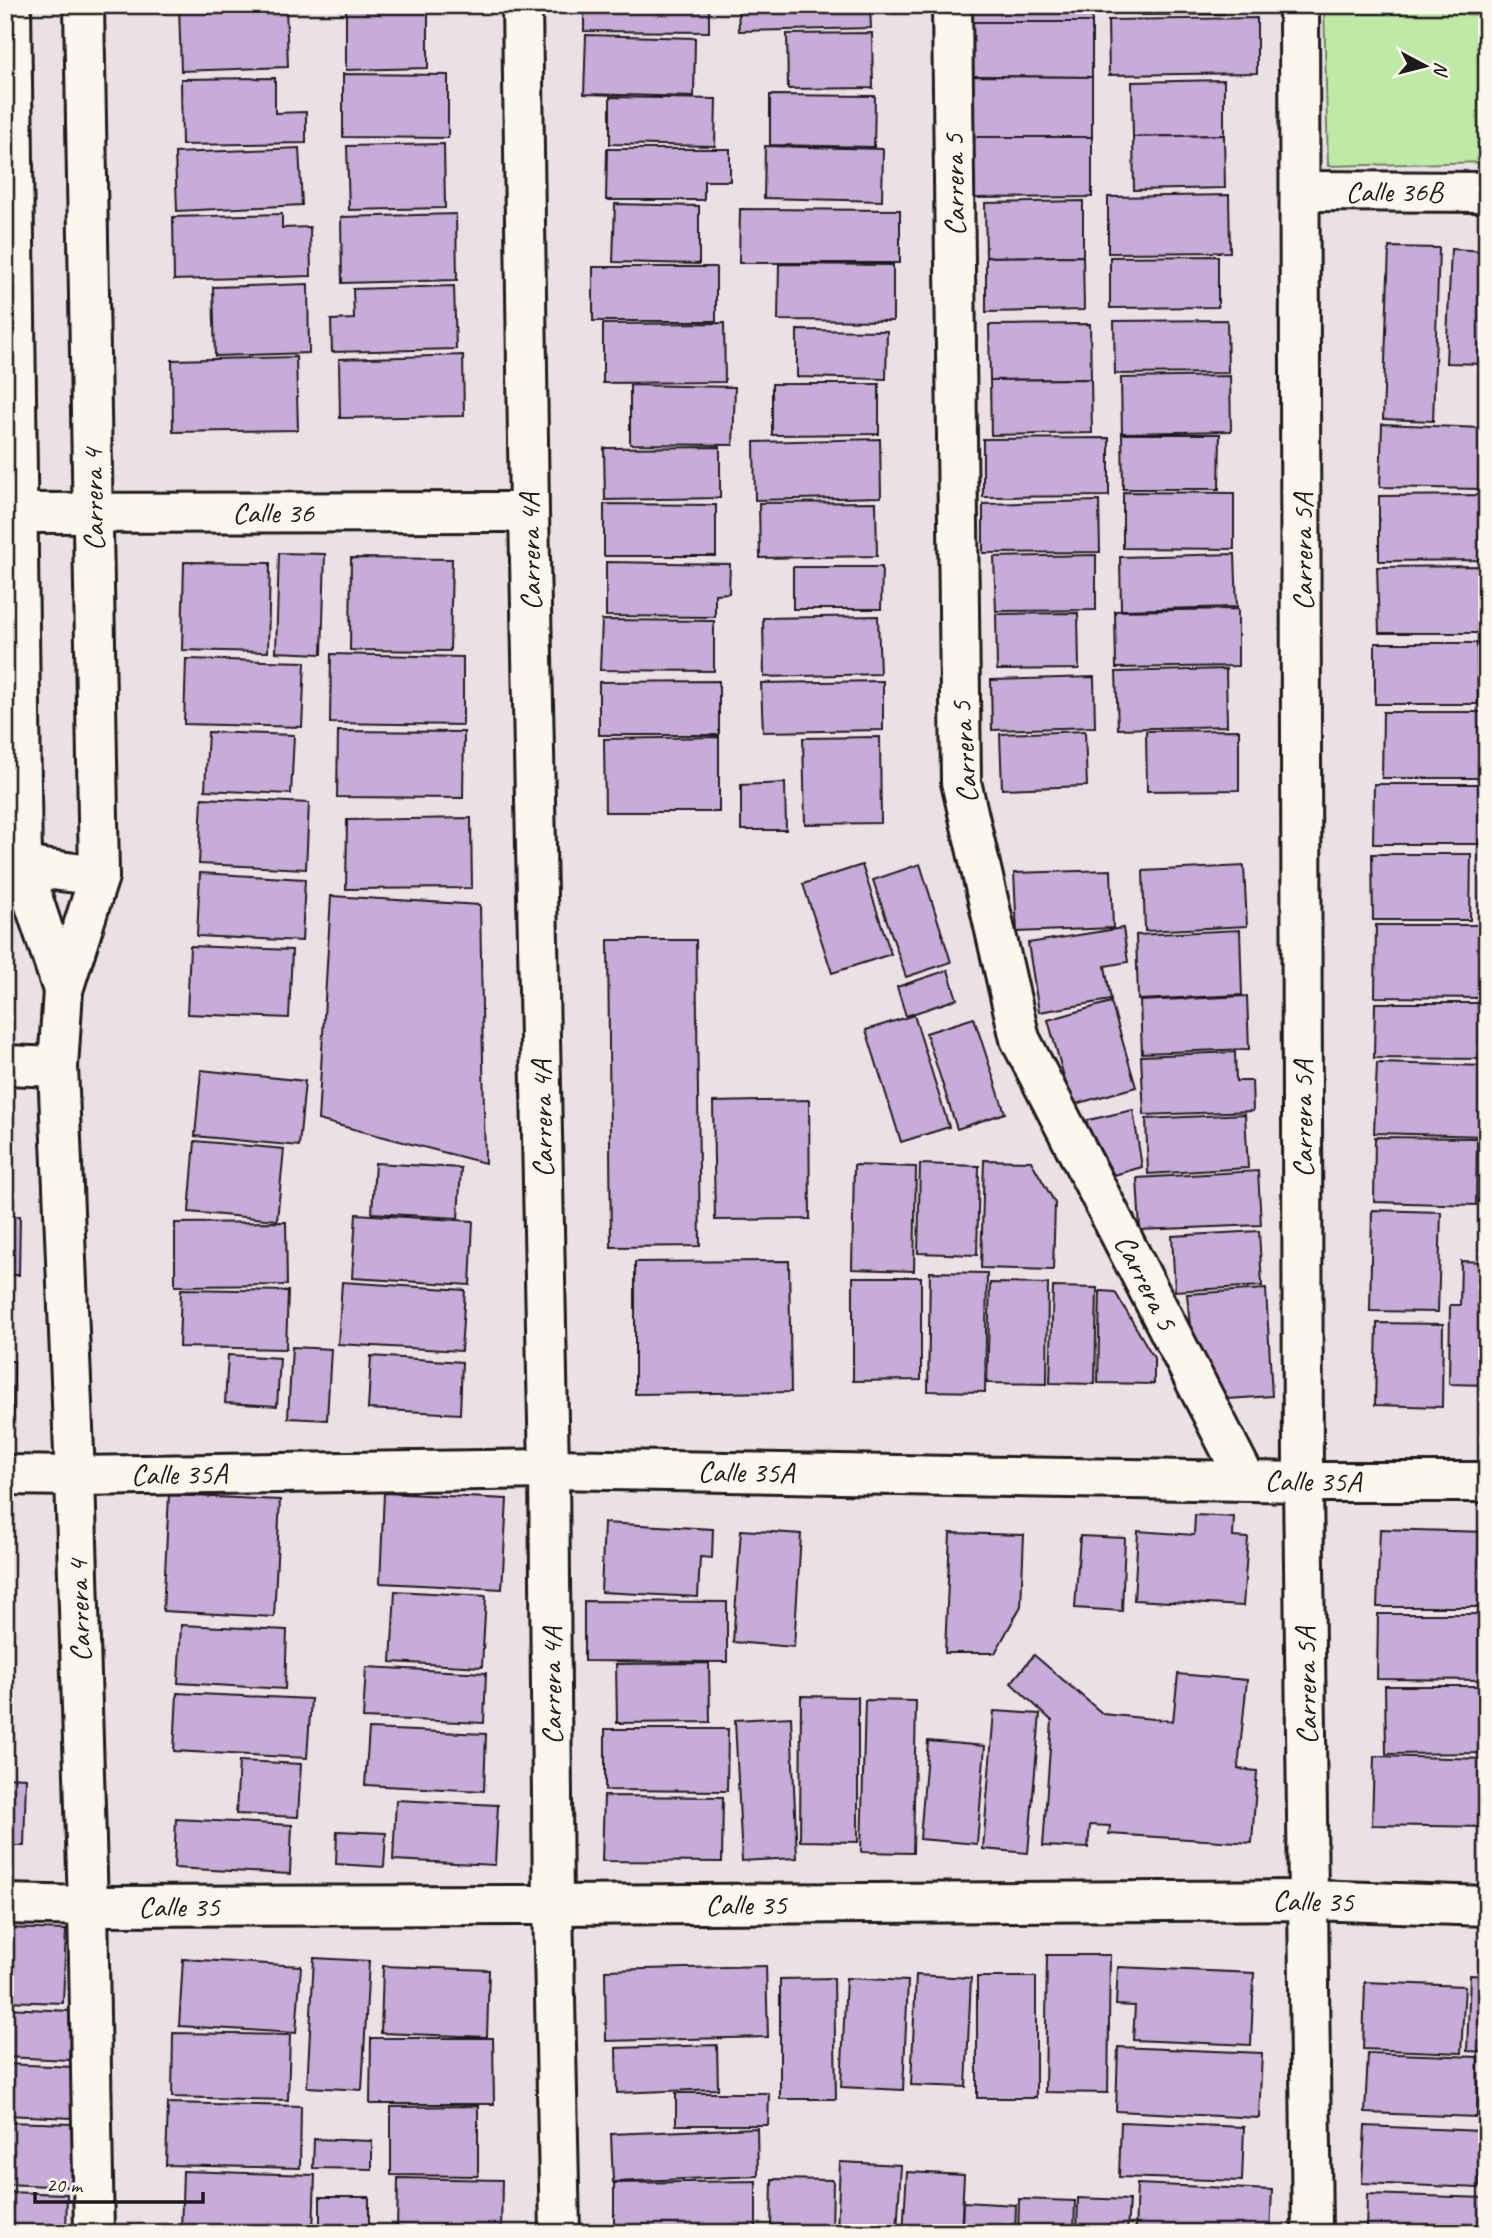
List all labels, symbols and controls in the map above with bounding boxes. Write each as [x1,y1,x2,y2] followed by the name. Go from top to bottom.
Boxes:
[1390,32,1460,102] north arrow
[1428,61,1454,78] text: N
[934,132,974,237] street label: Carrera 5
[1345,172,1445,210] street label: Calle 36B
[73,446,113,552] street label: Carrera 4
[510,491,550,611] street label: Carrera 4A
[1283,491,1321,611] street label: Carrera 5A
[232,493,315,531] street label: Calle 36
[941,698,987,804] street label: Carrera 5
[522,1058,562,1178] street label: Carrera 4A
[1283,1058,1321,1178] street label: Carrera 5A
[1106,1228,1187,1338] street label: Carrera 5
[697,1452,797,1492] street label: Calle 35A
[130,1454,230,1494] street label: Calle 35A
[1264,1461,1364,1501] street label: Calle 35A
[58,1557,100,1663] street label: Carrera 4
[532,1625,570,1745] street label: Carrera 4A
[1286,1625,1326,1745] street label: Carrera 5A
[1272,1881,1356,1921] street label: Calle 35
[705,1885,788,1923] street label: Calle 35
[138,1887,221,1925] street label: Calle 35
[35,2161,203,2205] scale bar
[46,2172,84,2198] text: 20 m

